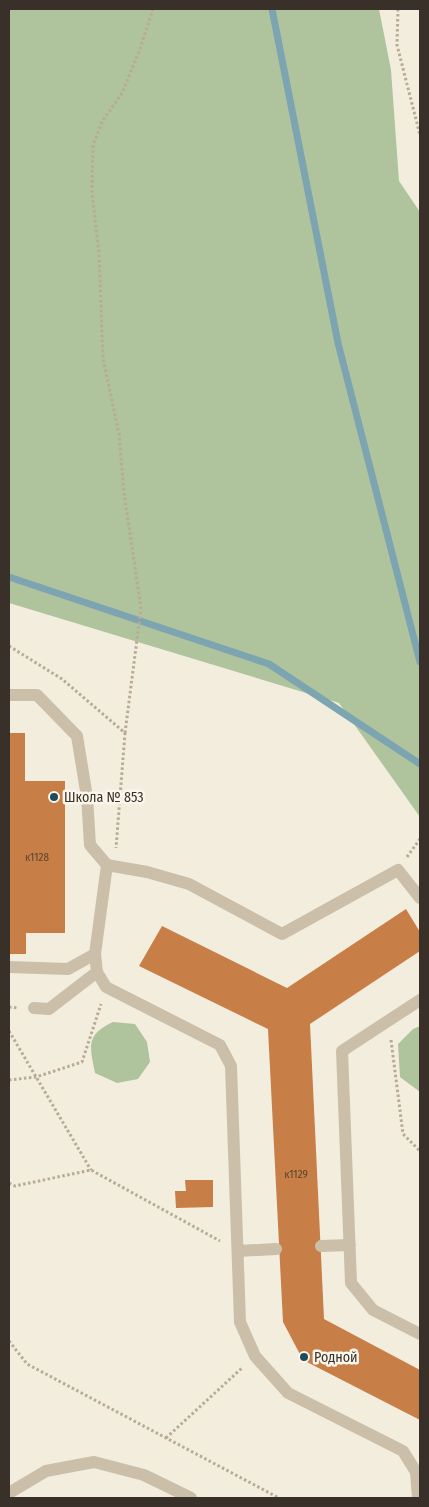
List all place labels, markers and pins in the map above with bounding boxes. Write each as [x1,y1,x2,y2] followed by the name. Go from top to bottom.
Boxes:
[64,789,144,806] place label: Школа № 853
[48,791,60,803] marker: Школа № 853
[314,1349,358,1366] place label: Родной
[298,1351,310,1363] marker: Родной

